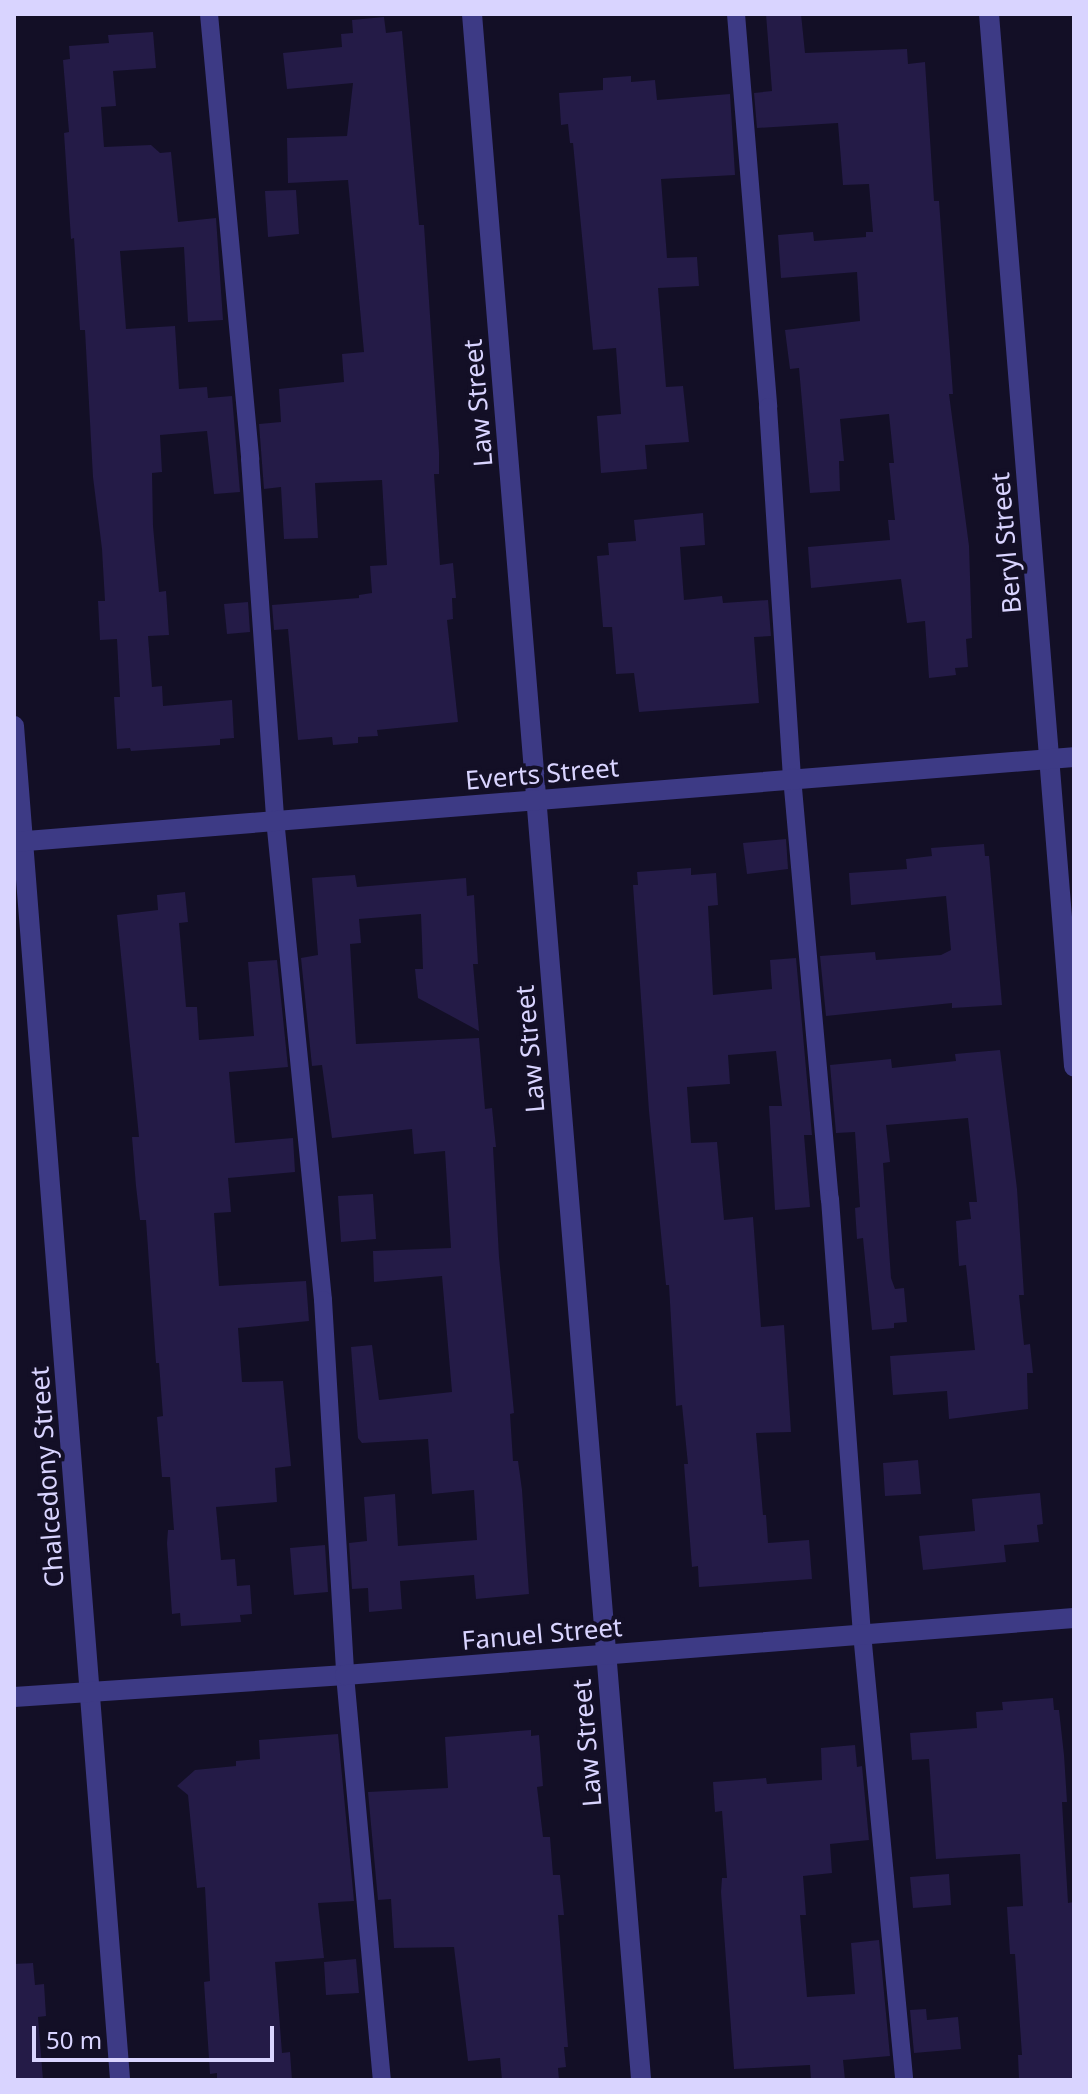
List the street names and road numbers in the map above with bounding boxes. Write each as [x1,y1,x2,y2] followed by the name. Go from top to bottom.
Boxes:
[457,338,499,468] street label: Law Street
[984,471,1028,615] street label: Beryl Street
[464,752,620,796] street label: Everts Street
[509,984,551,1114] street label: Law Street
[24,1366,70,1588] street label: Chalcedony Street
[460,1611,624,1657] street label: Fanuel Street
[566,1678,608,1808] street label: Law Street

